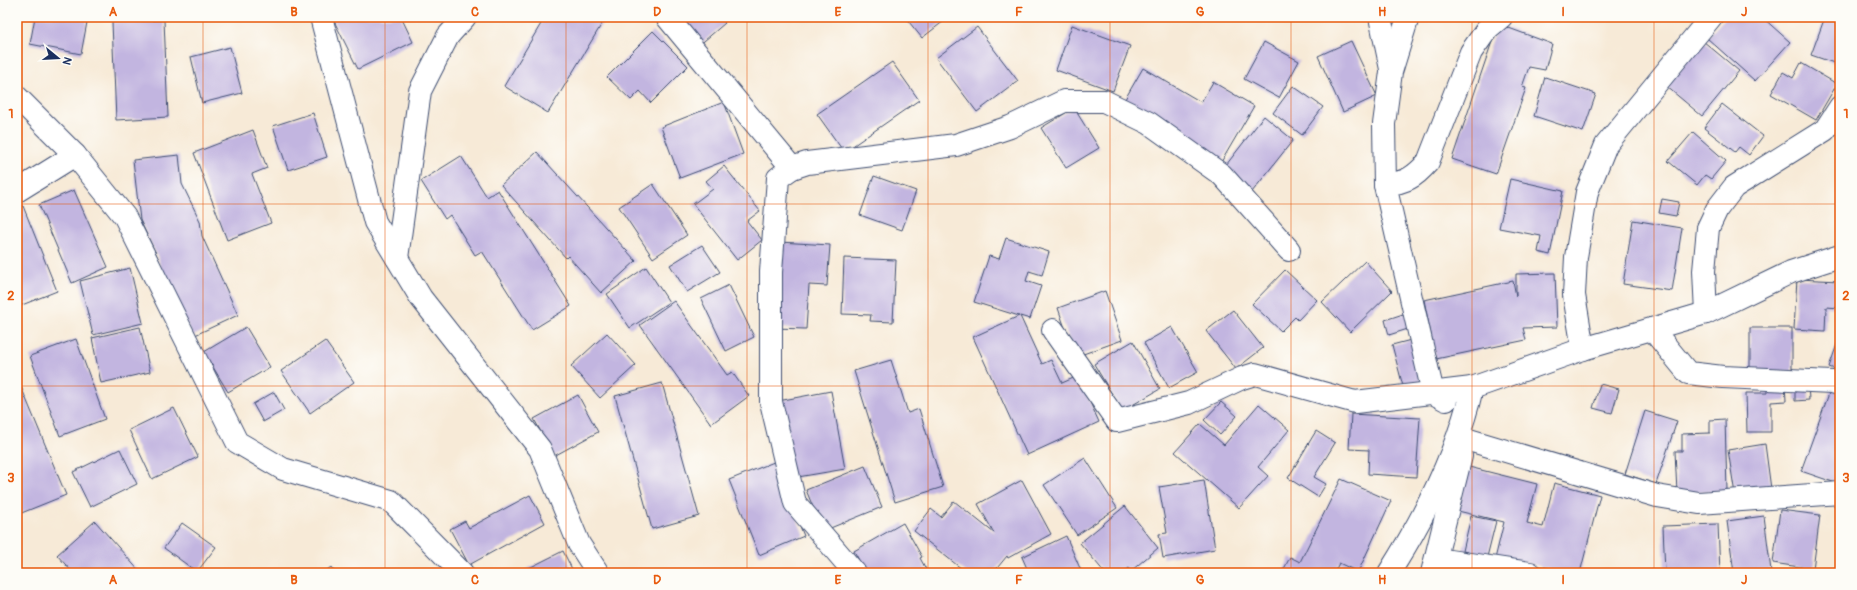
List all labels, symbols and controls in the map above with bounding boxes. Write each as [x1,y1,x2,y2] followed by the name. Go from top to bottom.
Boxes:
[109,4,118,20] text: A
[290,4,298,20] text: B
[471,4,479,20] text: C
[653,4,661,20] text: D
[835,4,842,20] text: E
[1015,4,1023,20] text: F
[1196,4,1205,20] text: G
[1378,4,1386,20] text: H
[1561,4,1565,20] text: I
[1741,4,1747,20] text: J
[38,38,78,78] north arrow
[60,55,74,67] text: N
[8,106,14,122] text: 1
[1843,106,1849,122] text: 1
[7,288,15,304] text: 2
[1842,288,1850,304] text: 2
[7,470,15,486] text: 3
[1842,470,1850,486] text: 3
[109,572,118,588] text: A
[290,572,298,588] text: B
[471,572,479,588] text: C
[653,572,661,588] text: D
[835,572,842,588] text: E
[1015,572,1023,588] text: F
[1196,572,1205,588] text: G
[1378,572,1386,588] text: H
[1561,572,1565,588] text: I
[1741,572,1747,588] text: J

